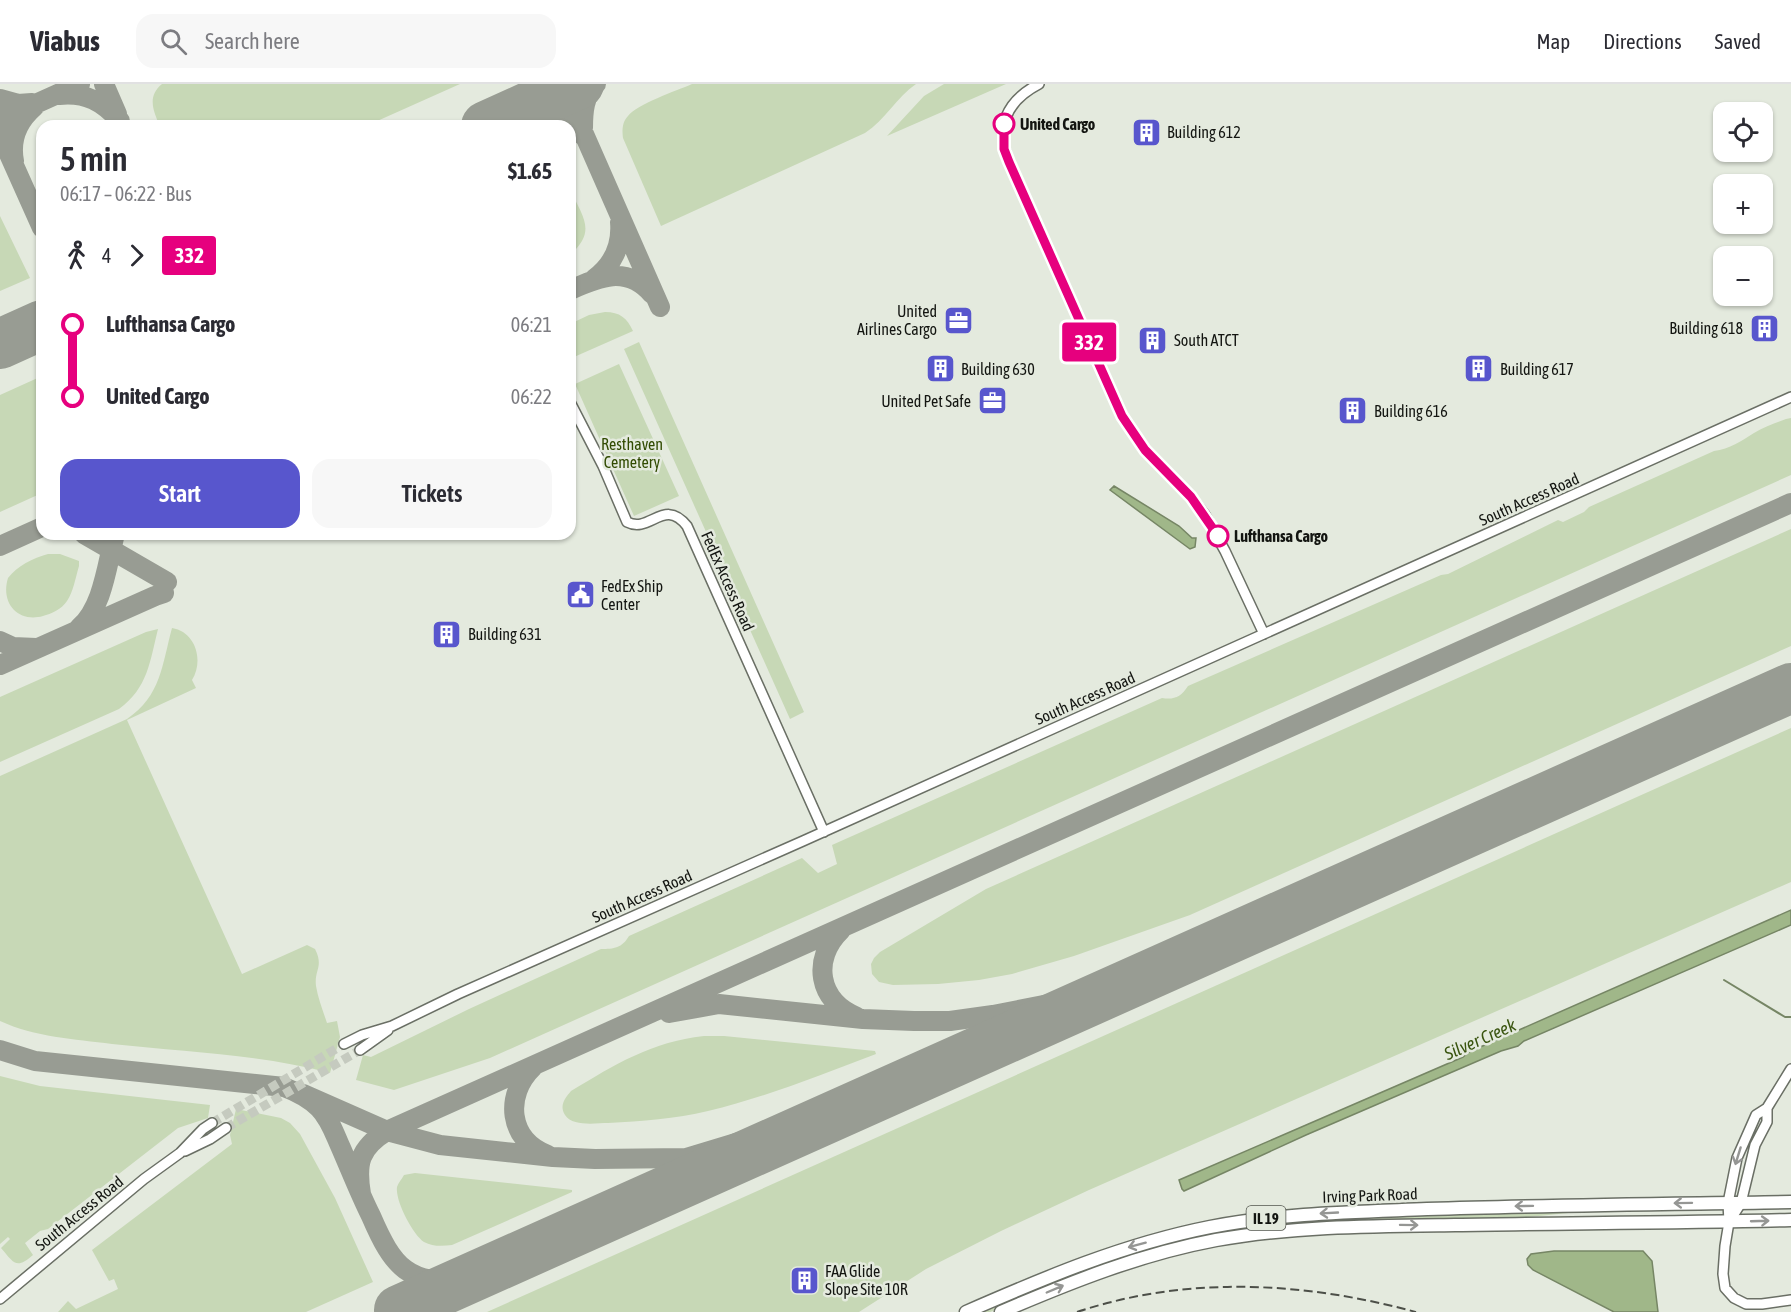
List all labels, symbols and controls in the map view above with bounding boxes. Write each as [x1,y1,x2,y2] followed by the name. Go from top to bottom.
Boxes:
[136,14,556,68] search box
[30,25,100,57] text: Viabus
[157,25,190,58] icon: search
[205,28,300,54] text: Search here
[1536,29,1570,53] text: Map
[1603,29,1682,53] text: Directions
[1715,29,1761,53] text: Saved
[1713,102,1773,306] map controls
[1713,102,1773,162] button: locate
[993,113,1015,135] marker: United Cargo
[1020,115,1096,133] place label: United Cargo
[1130,116,1162,148] building icon: Building 612
[1167,123,1241,142] place label: Building 612
[60,140,127,178] text: 5 min
[508,158,552,184] text: $1.65
[1713,174,1773,234] button: +
[60,182,192,205] text: 06:17 – 06:22 · Bus
[60,239,93,272] icon: walk
[120,239,153,272] icon: forward
[174,243,204,267] text: 332
[102,244,111,267] text: 4
[1713,246,1773,306] button: −
[857,302,937,339] place label: United Airlines Cargo
[942,304,974,336] office icon: United Airlines Cargo
[106,311,235,337] text: Lufthansa Cargo
[1748,312,1780,344] building icon: Building 618
[511,313,552,336] text: 06:21
[1669,319,1743,338] place label: Building 618
[1054,322,1124,362] line badge: 332
[1137,324,1169,356] building icon: South ATCT
[1074,330,1104,354] text: 332
[1174,331,1239,349] place label: South ATCT
[924,353,956,385] building icon: Building 630
[1463,353,1495,385] building icon: Building 617
[961,360,1035,379] place label: Building 630
[1500,360,1574,379] place label: Building 617
[106,383,209,409] text: United Cargo
[511,385,552,408] text: 06:22
[976,385,1008,417] office icon: United Pet Safe
[881,392,971,410] place label: United Pet Safe
[1337,395,1369,427] building icon: Building 616
[1374,402,1448,421] place label: Building 616
[601,435,663,472] park label: Resthaven Cemetery
[60,459,300,528] button: Start
[312,459,552,528] button: Tickets
[1476,469,1582,529] street label: South Access Road
[1207,525,1229,547] marker: Lufthansa Cargo
[1234,527,1329,545] place label: Lufthansa Cargo
[698,528,758,634] street label: FedEx Access Road
[601,577,663,613] place label: FedEx Ship Center
[564,579,596,611] public building icon: FedEx Ship Center
[431,618,463,650] building icon: Building 631
[468,625,542,644] place label: Building 631
[1032,668,1138,728] street label: South Access Road
[589,866,695,926] street label: South Access Road
[1440,1013,1520,1065] water label: Silver Creek
[1732,1146,1743,1165] one-way arrow
[32,1172,126,1254] street label: South Access Road
[1322,1184,1418,1207] street label: Irving Park Road
[1673,1198,1693,1209] one-way arrow
[1514,1200,1534,1212] one-way arrow
[1246,1206,1286,1230] road number: IL 19
[1319,1208,1339,1219] one-way arrow
[1750,1215,1770,1227] one-way arrow
[1399,1220,1419,1231] one-way arrow
[1128,1239,1147,1251] one-way arrow
[825,1262,908,1299] place label: FAA Glide Slope Site 10R
[788,1264,820,1296] building icon: FAA Glide Slope Site 10R
[1045,1283,1064,1294] one-way arrow

